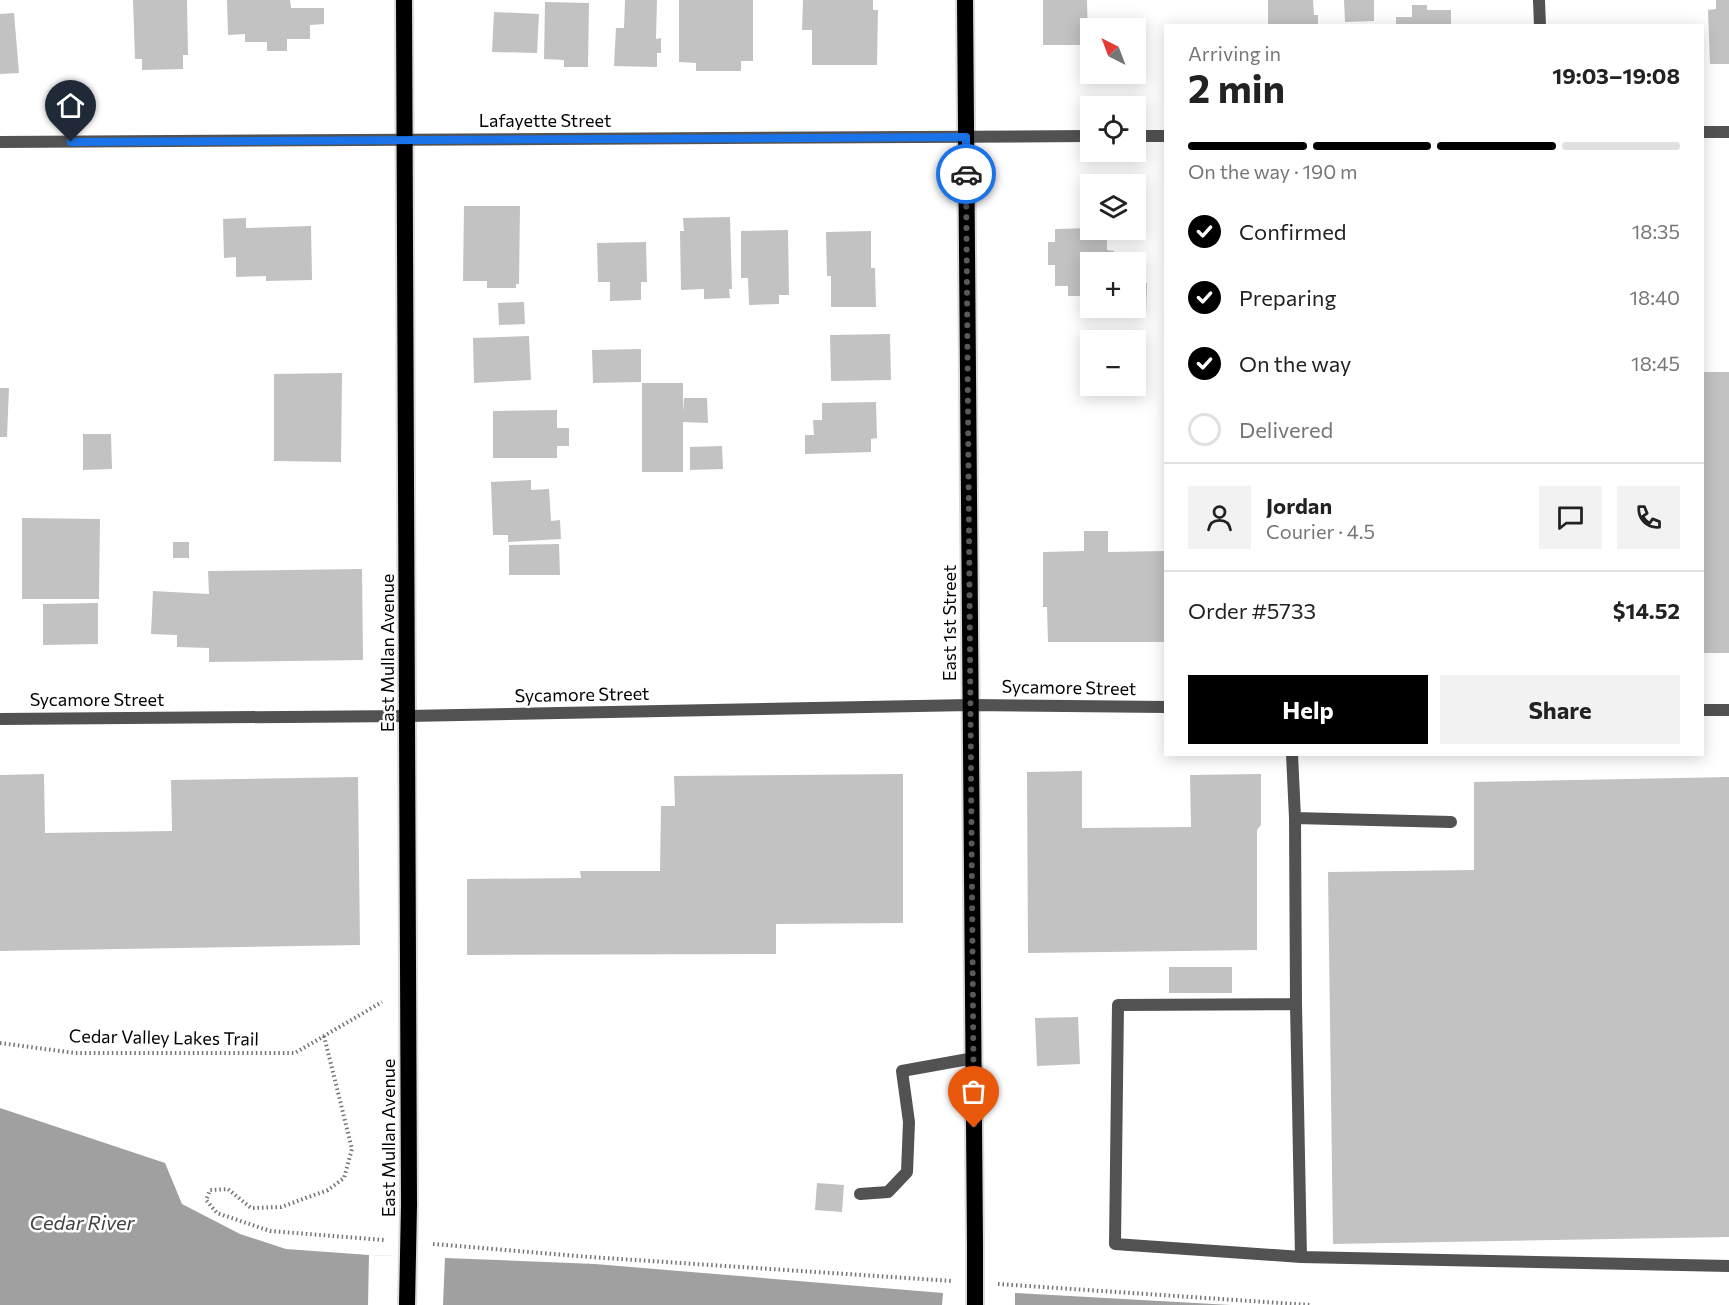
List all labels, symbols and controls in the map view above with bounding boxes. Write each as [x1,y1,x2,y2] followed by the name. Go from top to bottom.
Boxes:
[1080,18,1146,84] north arrow
[1080,18,1146,396] map controls
[1188,41,1281,65] text: Arriving in
[1552,62,1680,89] text: 19:03–19:08
[1188,63,1285,111] text: 2 min
[45,80,96,142] pin
[54,89,87,122] icon: home
[1080,96,1146,162] button: locate
[479,109,611,131] street label: Lafayette Street
[936,144,996,204] courier
[950,158,983,191] icon: car
[1188,159,1357,183] text: On the way · 190 m
[1080,174,1146,240] button: layers
[1188,215,1221,248] icon: check
[1239,218,1346,245] text: Confirmed
[1632,219,1680,243] text: 18:35
[1080,252,1146,318] button: +
[1188,281,1221,314] icon: check
[1239,284,1336,311] text: Preparing
[1630,285,1680,309] text: 18:40
[1080,330,1146,396] button: −
[1188,347,1221,380] icon: check
[1239,350,1351,377] text: On the way
[1631,351,1680,375] text: 18:45
[1239,416,1333,443] text: Delivered
[1188,486,1251,549] button: person
[1539,486,1602,549] button: chat
[1617,486,1680,549] button: phone
[1266,492,1332,519] text: Jordan
[1266,519,1375,543] text: Courier · 4.5
[938,565,960,681] street label: East 1st Street
[376,574,398,732] street label: East Mullan Avenue
[1188,597,1316,624] text: Order #5733
[1613,597,1680,624] text: $14.52
[1002,675,1137,699] street label: Sycamore Street
[1188,675,1428,744] button: Help
[1440,675,1680,744] button: Share
[514,682,649,706] street label: Sycamore Street
[30,688,164,710] street label: Sycamore Street
[69,1024,259,1050] street label: Cedar Valley Lakes Trail
[377,1059,399,1217] street label: East Mullan Avenue
[948,1066,999,1128] pin
[957,1075,990,1108] icon: bag
[29,1210,136,1234] water label: Cedar River

